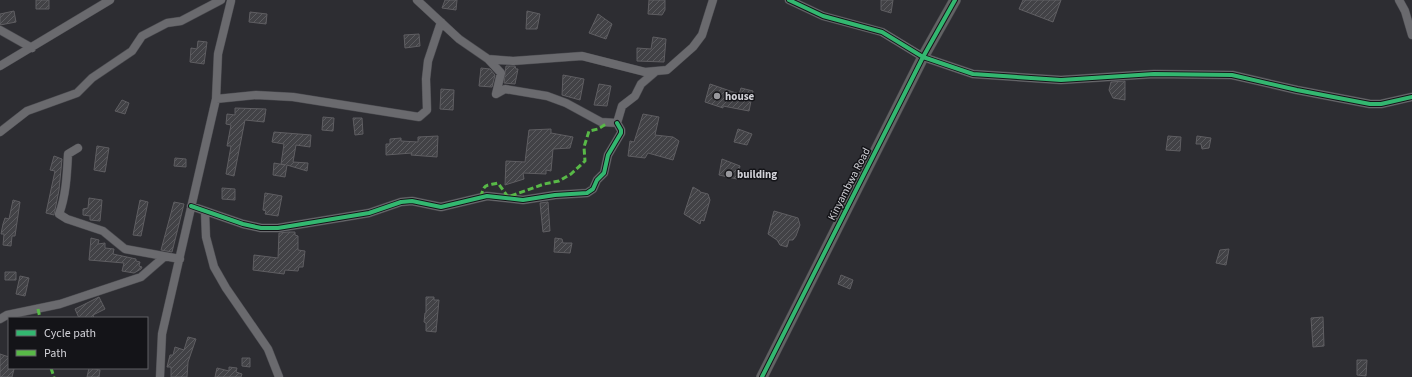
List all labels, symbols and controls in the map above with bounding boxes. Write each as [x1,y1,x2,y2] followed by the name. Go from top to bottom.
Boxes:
[725,89,755,104] place label: house
[712,91,722,101] marker: house
[824,145,874,223] street label: Kinyambwa Road
[737,167,777,182] place label: building
[724,169,734,179] marker: building
[8,317,148,369] legend
[44,325,96,342] text: Cycle path
[44,345,67,362] text: Path

